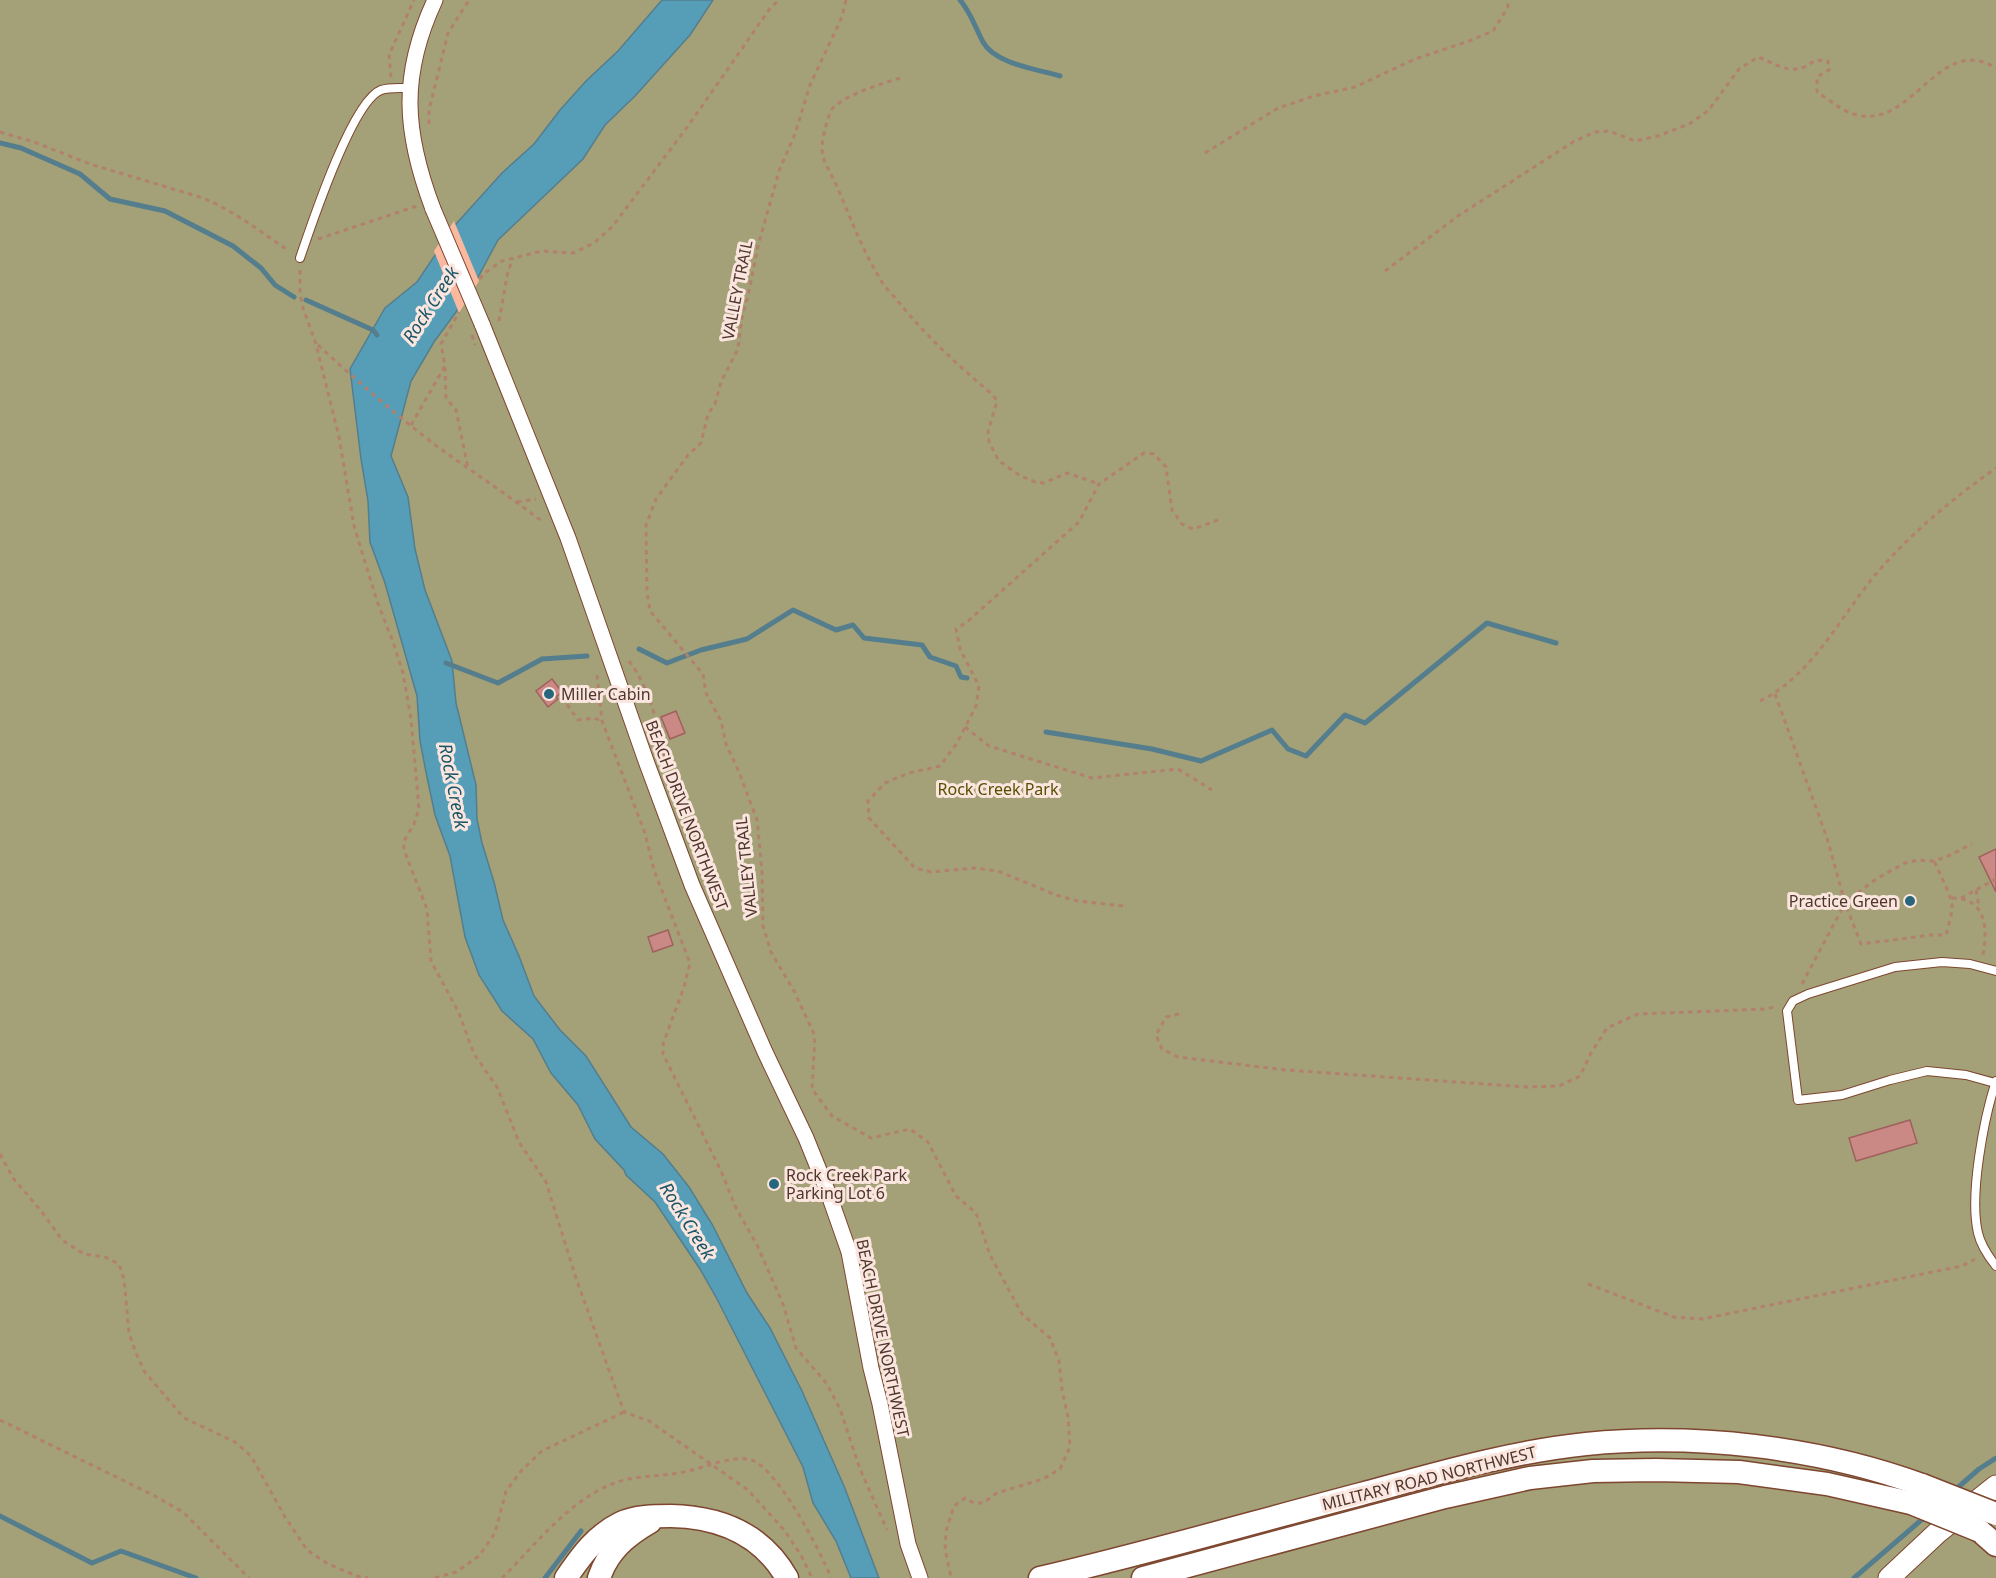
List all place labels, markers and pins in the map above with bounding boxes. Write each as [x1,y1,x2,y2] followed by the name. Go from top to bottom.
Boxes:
[561,683,651,705] place label: Miller Cabin
[542,687,556,701] marker: Miller Cabin
[1789,890,1898,912] place label: Practice Green
[1903,894,1917,908] marker: Practice Green
[786,1164,907,1204] place label: Rock Creek Park Parking Lot 6
[767,1177,781,1191] marker: Rock Creek Park Parking Lot 6

